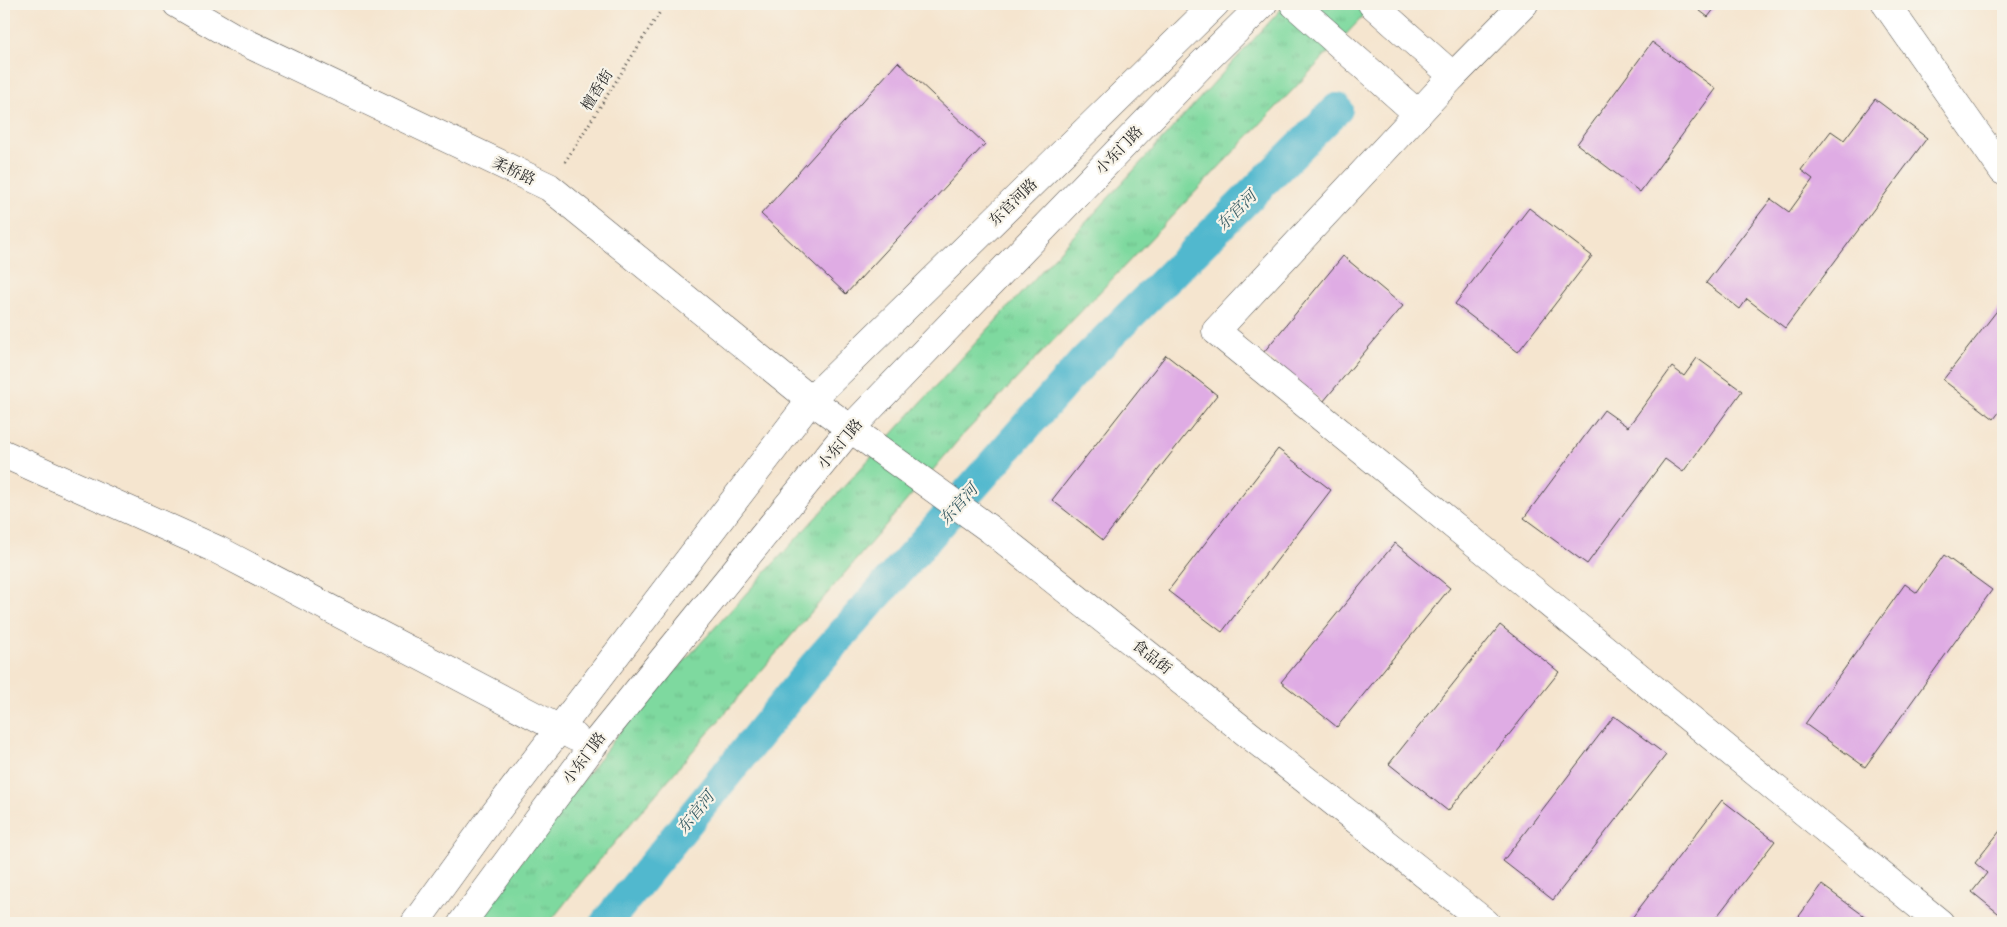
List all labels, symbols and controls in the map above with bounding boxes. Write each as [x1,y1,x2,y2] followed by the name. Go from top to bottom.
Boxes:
[577,66,617,114] street label: 檀香街
[1091,121,1147,179] street label: 小东门路
[489,152,539,190] street label: 柔桥路
[984,174,1042,230] street label: 东官河路
[1212,184,1264,235] water label: 东官河
[813,415,867,473] street label: 小东门路
[935,477,985,530] water label: 东官河
[1128,635,1176,679] street label: 食品街
[558,728,610,788] street label: 小东门路
[672,785,721,838] water label: 东官河

